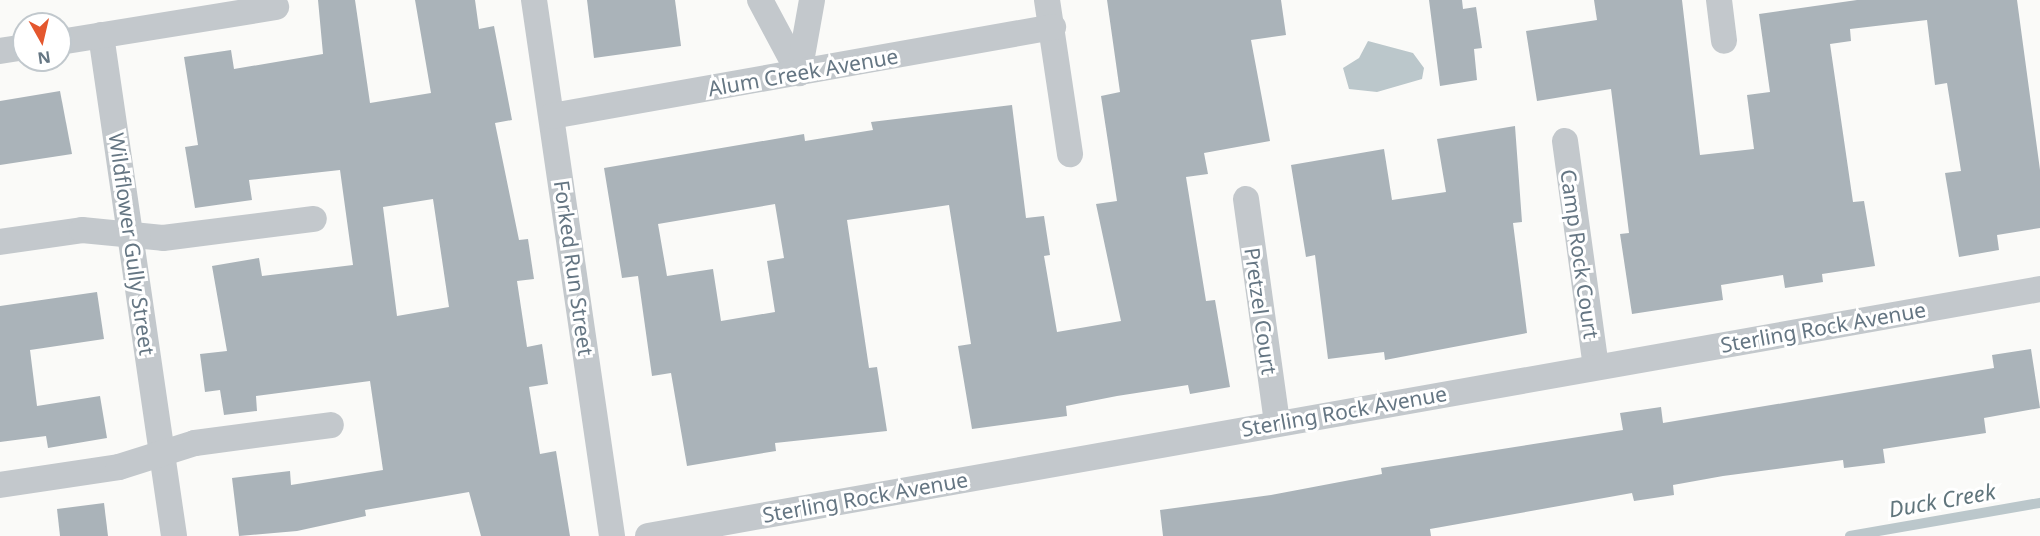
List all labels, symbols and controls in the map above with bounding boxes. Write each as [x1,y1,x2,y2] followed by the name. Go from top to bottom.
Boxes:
[12,12,72,72] north arrow
[706,43,900,101] street label: Alum Creek Avenue
[36,46,52,70] text: N
[104,131,160,357] street label: Wildflower Gully Street
[1556,168,1604,340] street label: Camp Rock Court
[549,179,599,357] street label: Forked Run Street
[1240,246,1282,376] street label: Pretzel Court
[1718,297,1928,357] street label: Sterling Rock Avenue
[1239,381,1449,441] street label: Sterling Rock Avenue
[760,467,970,527] street label: Sterling Rock Avenue
[1886,478,1998,522] water label: Duck Creek

